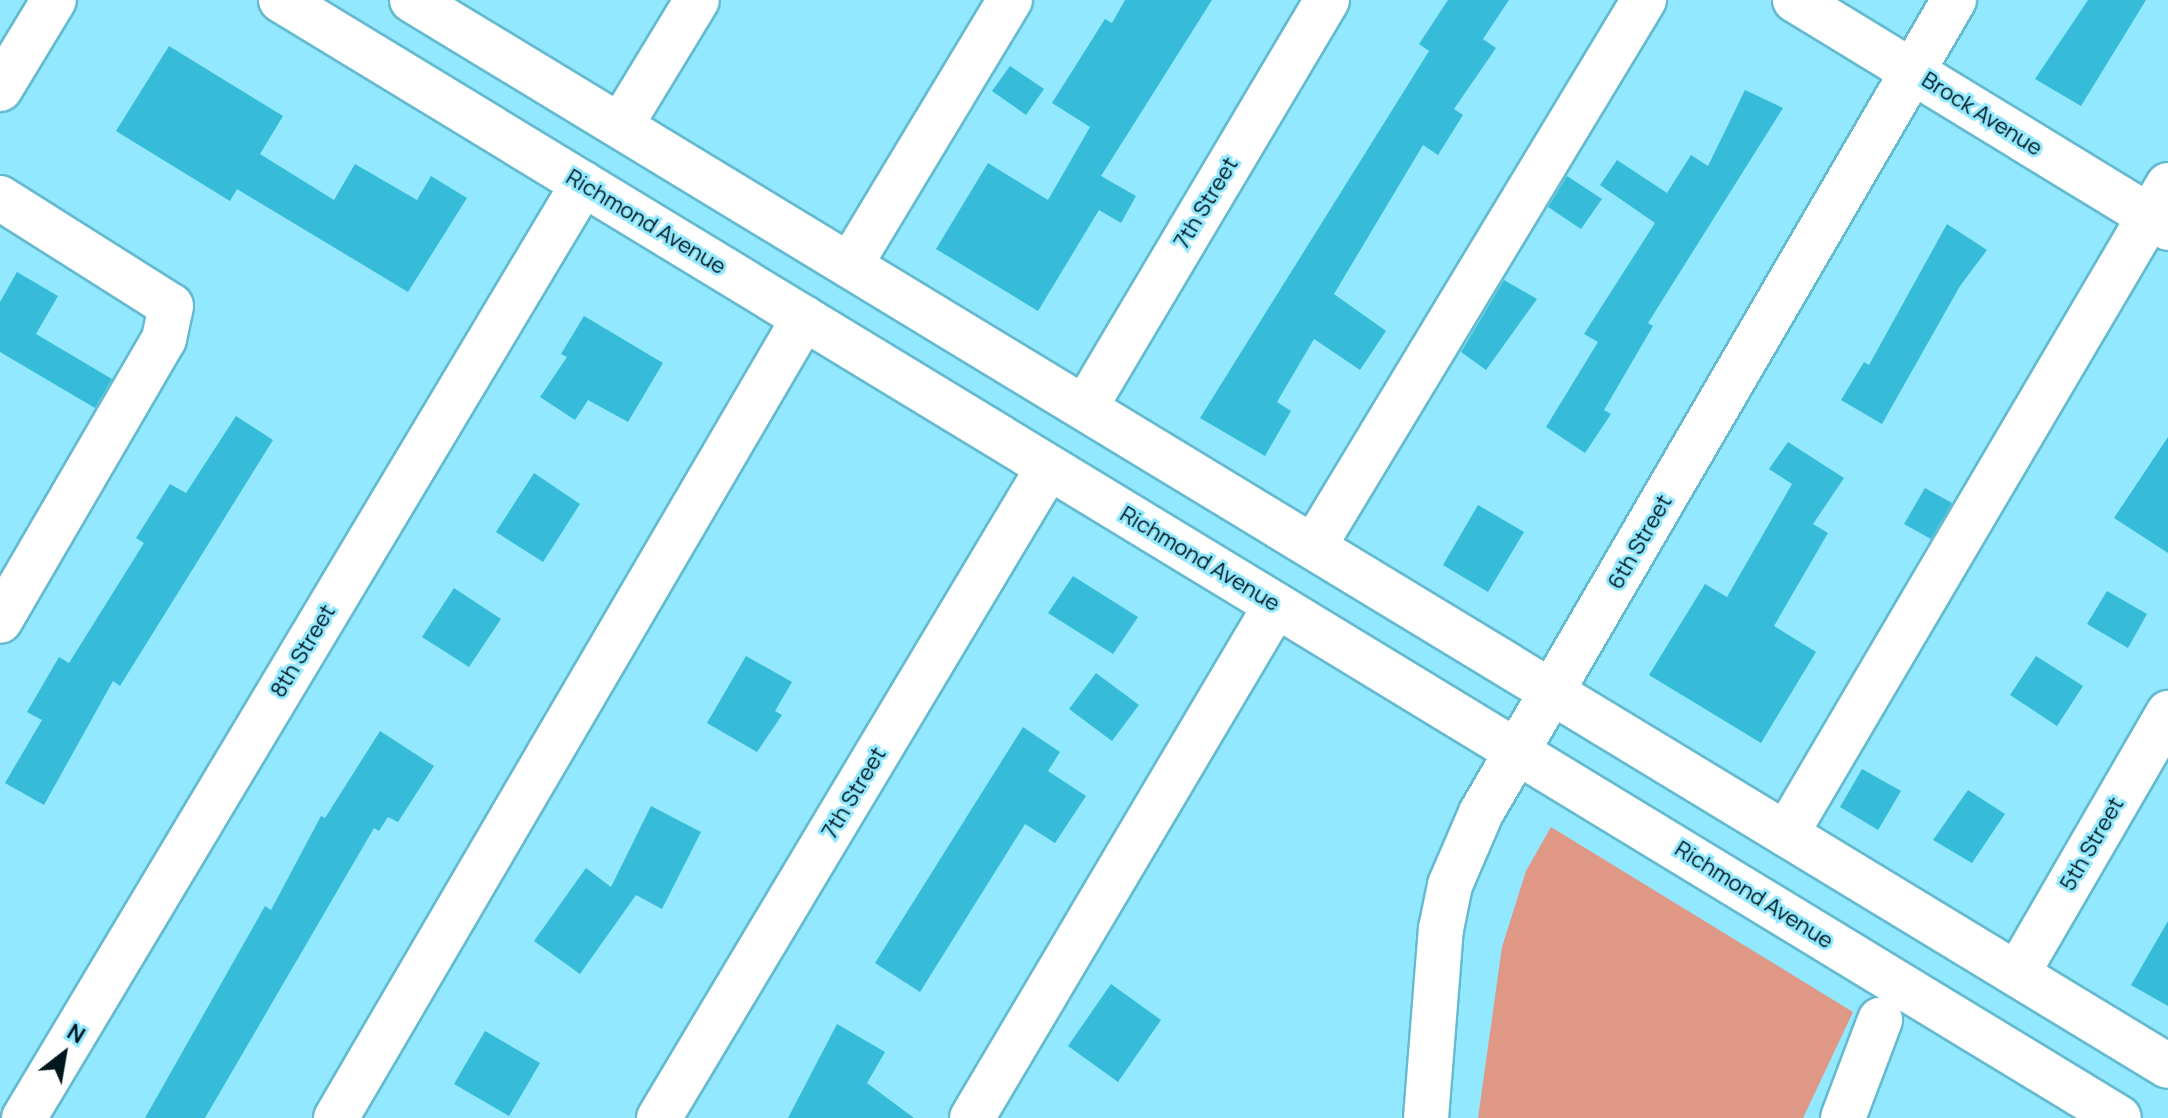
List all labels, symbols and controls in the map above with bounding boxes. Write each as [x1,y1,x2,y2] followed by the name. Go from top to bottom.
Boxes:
[1917,67,2047,161] street label: Brock Avenue
[1168,153,1244,253] street label: 7th Street
[561,164,731,280] street label: Richmond Avenue
[1602,490,1678,594] street label: 6th Street
[1115,501,1285,617] street label: Richmond Avenue
[265,600,341,702] street label: 8th Street
[816,743,892,843] street label: 7th Street
[2055,793,2129,895] street label: 5th Street
[1670,836,1838,954] street label: Richmond Avenue
[24,1014,104,1094] north arrow
[62,1016,91,1050] text: N

